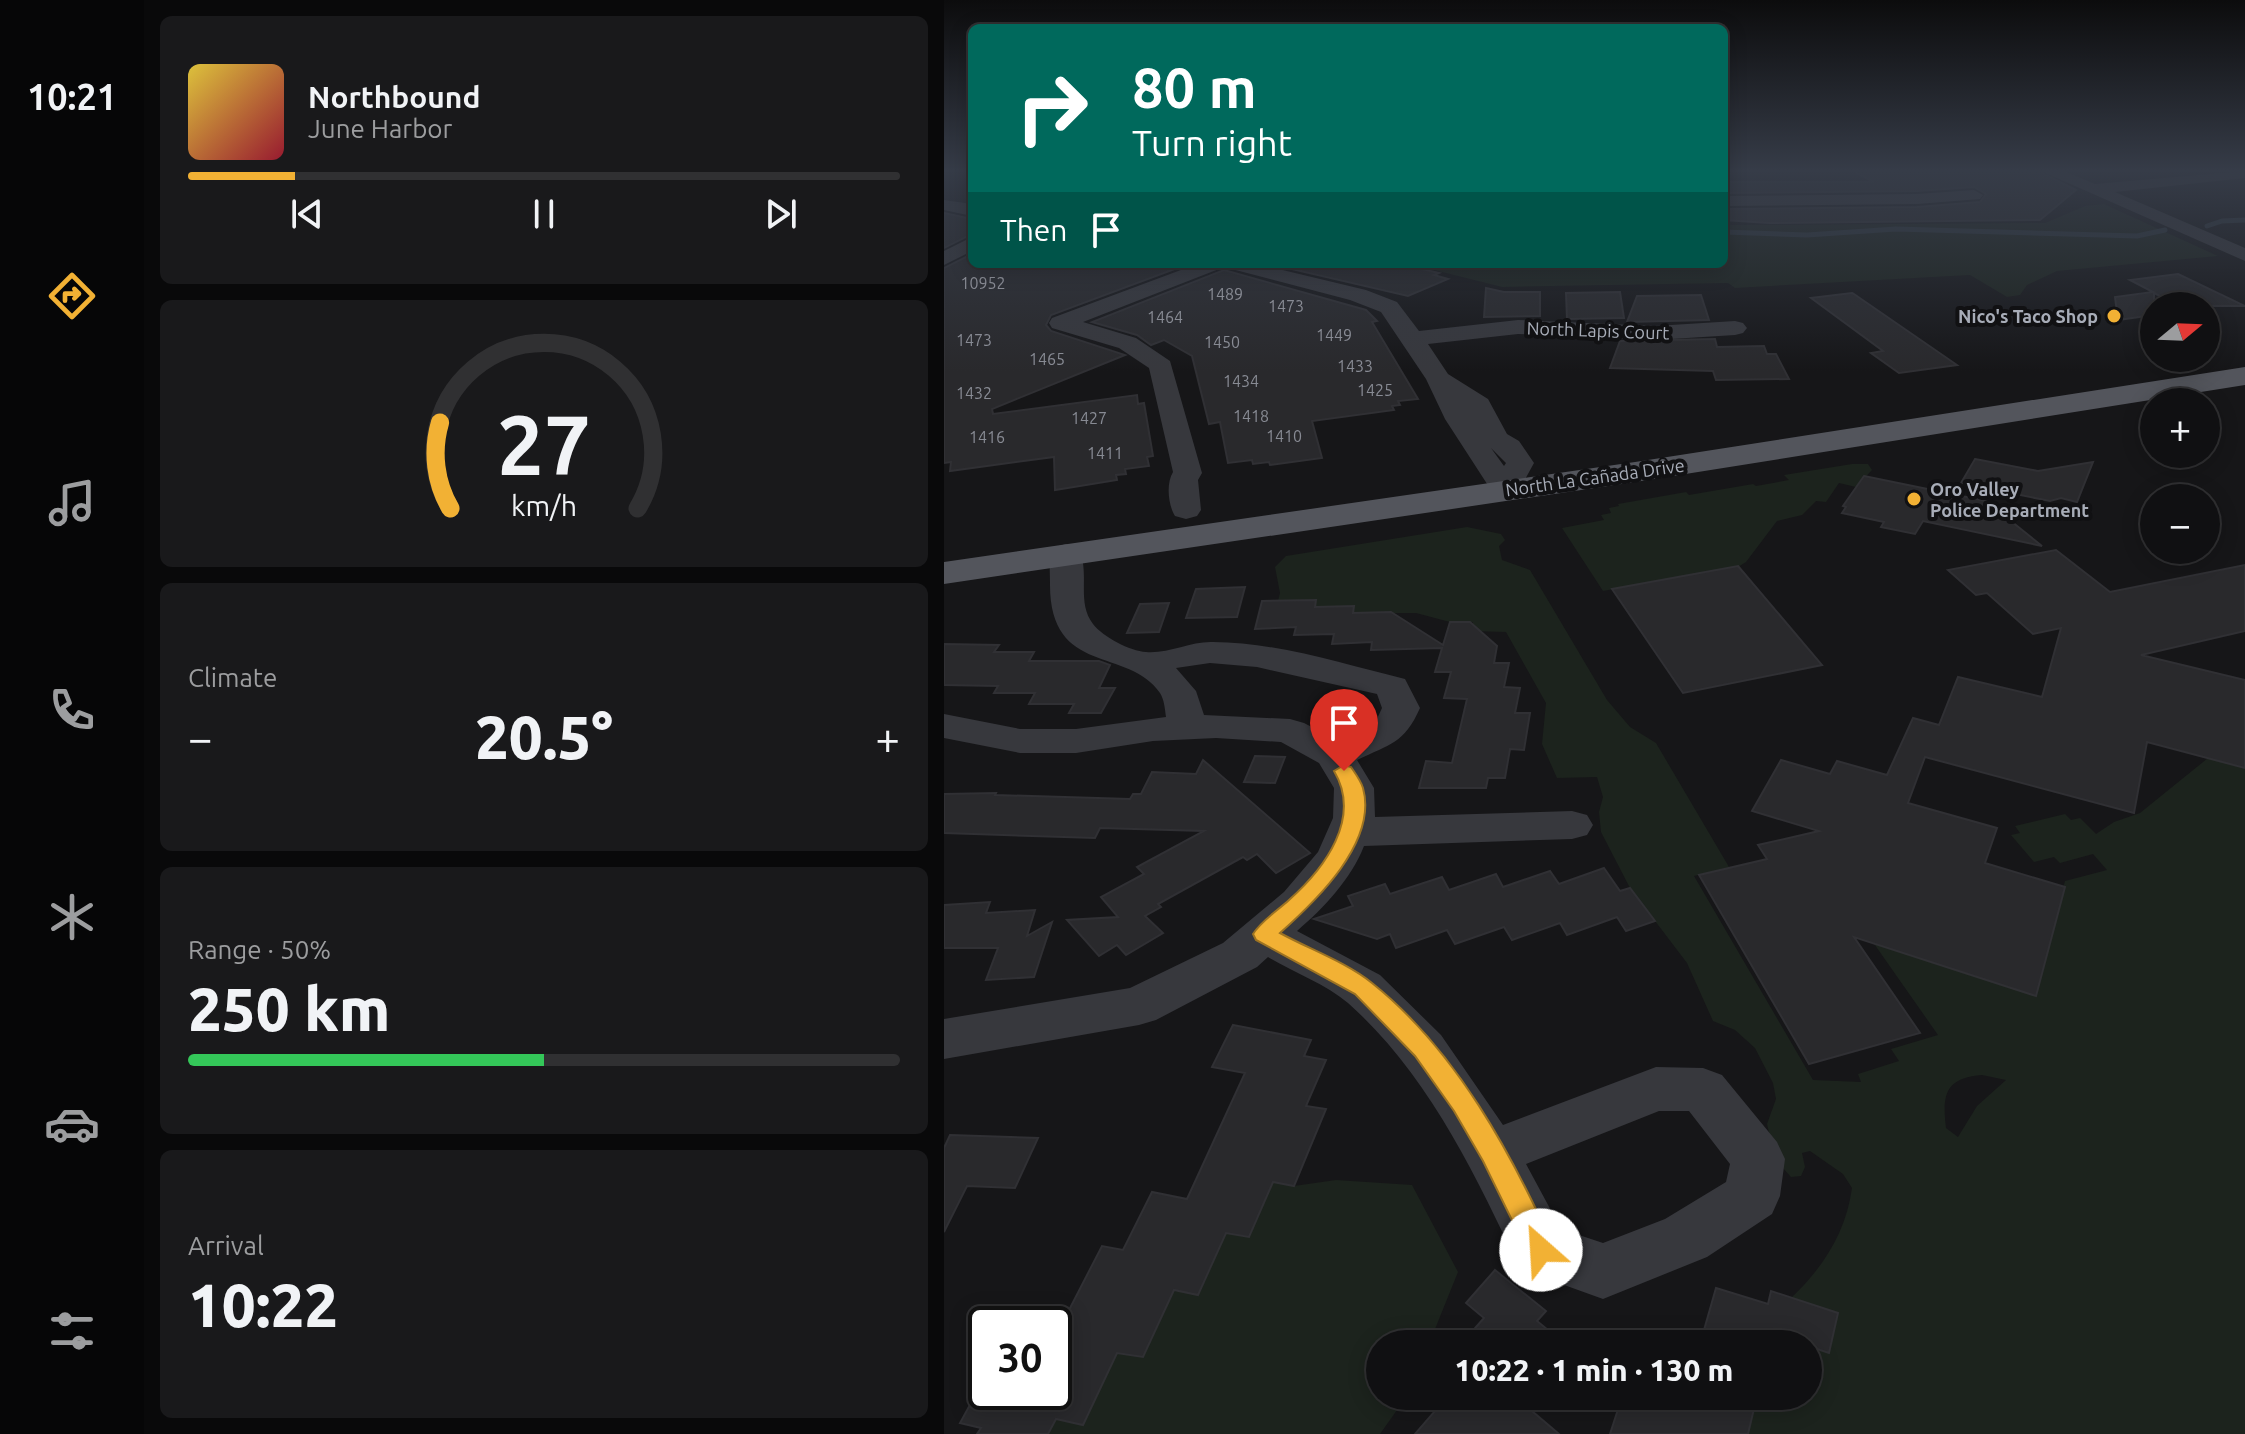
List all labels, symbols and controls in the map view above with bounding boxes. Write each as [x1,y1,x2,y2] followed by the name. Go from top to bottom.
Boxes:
[1000,56,1104,160] icon: right
[1132,56,1257,119] text: 80 m
[27,76,117,117] text: 10:21
[308,80,480,114] text: Northbound
[308,114,452,143] text: June Harbor
[1132,122,1292,163] text: Turn right
[285,192,329,236] icon: previous
[522,192,566,236] icon: pause
[759,192,803,236] icon: next
[1084,208,1128,252] icon: arrive
[1000,213,1068,247] text: Then
[44,268,100,324] icon: directions
[960,274,1006,292] house number: 10952
[1207,285,1243,303] house number: 1489
[2140,292,2220,372] north arrow
[2140,292,2220,564] map controls
[1268,297,1304,315] house number: 1473
[1958,306,2098,326] place label: Nico's Taco Shop
[2105,307,2123,325] marker: Nico's Taco Shop
[1147,308,1183,326] house number: 1464
[1526,318,1670,342] street label: North Lapis Court
[1316,326,1352,344] house number: 1449
[956,331,992,349] house number: 1473
[1204,333,1240,351] house number: 1450
[1029,350,1065,368] house number: 1465
[1337,357,1373,375] house number: 1433
[1223,372,1259,390] house number: 1434
[1357,381,1393,399] house number: 1425
[956,384,992,402] house number: 1432
[2140,388,2220,468] button: +
[497,397,591,491] text: 27
[1233,407,1269,425] house number: 1418
[1071,409,1107,427] house number: 1427
[1266,427,1302,445] house number: 1410
[969,428,1005,446] house number: 1416
[1087,444,1123,462] house number: 1411
[1504,455,1686,499] street label: North La Cañada Drive
[44,475,100,531] icon: music
[1930,479,2089,520] place label: Oro Valley Police Department
[2140,484,2220,564] button: −
[511,490,577,522] text: km/h
[1905,490,1923,508] marker: Oro Valley Police Department
[188,663,277,692] text: Climate
[44,682,100,738] icon: phone
[1310,689,1378,771] pin
[1322,701,1366,745] icon: arrive
[475,703,613,770] text: 20.5°
[188,713,213,762] text: −
[875,713,900,762] text: +
[44,889,100,945] icon: climate
[188,935,331,964] text: Range · 50%
[188,975,390,1042] text: 250 km
[44,1096,100,1152] icon: car
[1499,1208,1583,1292] position arrow
[188,1231,264,1260] text: Arrival
[188,1271,338,1338] text: 10:22
[44,1303,100,1359] icon: filters
[968,1306,1072,1410] speed limit sign: 30
[1455,1353,1733,1387] text: 10:22 · 1 min · 130 m

